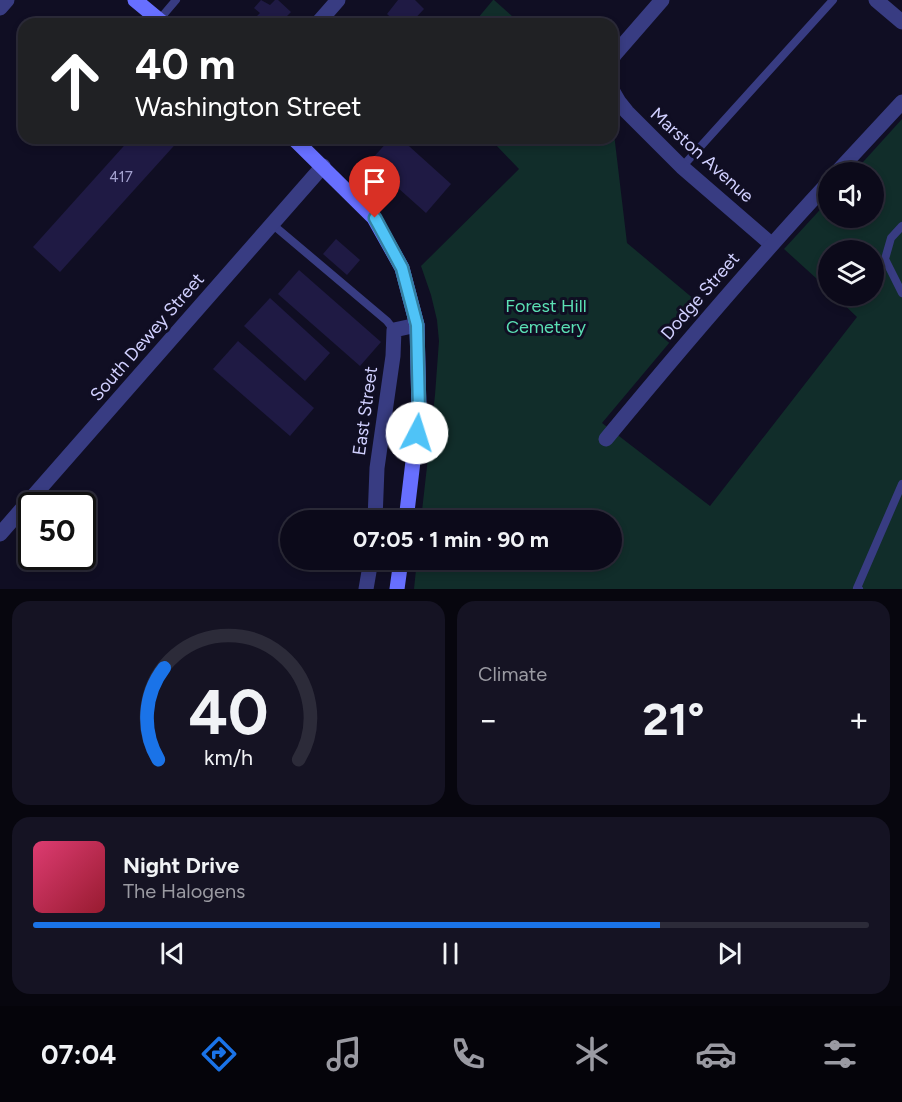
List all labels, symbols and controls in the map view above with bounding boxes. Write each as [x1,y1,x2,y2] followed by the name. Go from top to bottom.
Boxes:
[135,39,235,90] text: 40 m
[36,42,114,120] icon: ahead
[135,90,362,123] text: Washington Street
[646,103,758,207] street label: Marston Avenue
[349,156,400,218] pin
[818,162,884,306] map controls
[818,162,884,228] button: sound
[358,165,391,198] icon: arrive
[109,168,133,186] house number: 417
[818,240,884,306] button: layers
[656,248,744,344] street label: Dodge Street
[85,268,209,406] street label: South Dewey Street
[505,295,587,338] park label: Forest Hill Cemetery
[348,365,382,457] street label: East Street
[385,401,449,465] position arrow
[18,492,96,570] speed limit sign: 50
[353,526,549,553] text: 07:05 · 1 min · 90 m
[478,662,547,686] text: Climate
[189,675,268,750] text: 40
[642,692,705,746] text: 21°
[478,700,499,739] text: −
[848,700,869,739] text: +
[204,745,253,770] text: km/h
[123,852,239,879] text: Night Drive
[123,879,245,903] text: The Halogens
[156,937,189,970] icon: previous
[434,937,467,970] icon: pause
[713,937,746,970] icon: next
[198,1033,240,1075] icon: directions
[323,1033,365,1075] icon: music
[447,1033,489,1075] icon: phone
[571,1033,613,1075] icon: climate
[695,1033,737,1075] icon: car
[819,1033,861,1075] icon: filters
[41,1038,116,1071] text: 07:04

